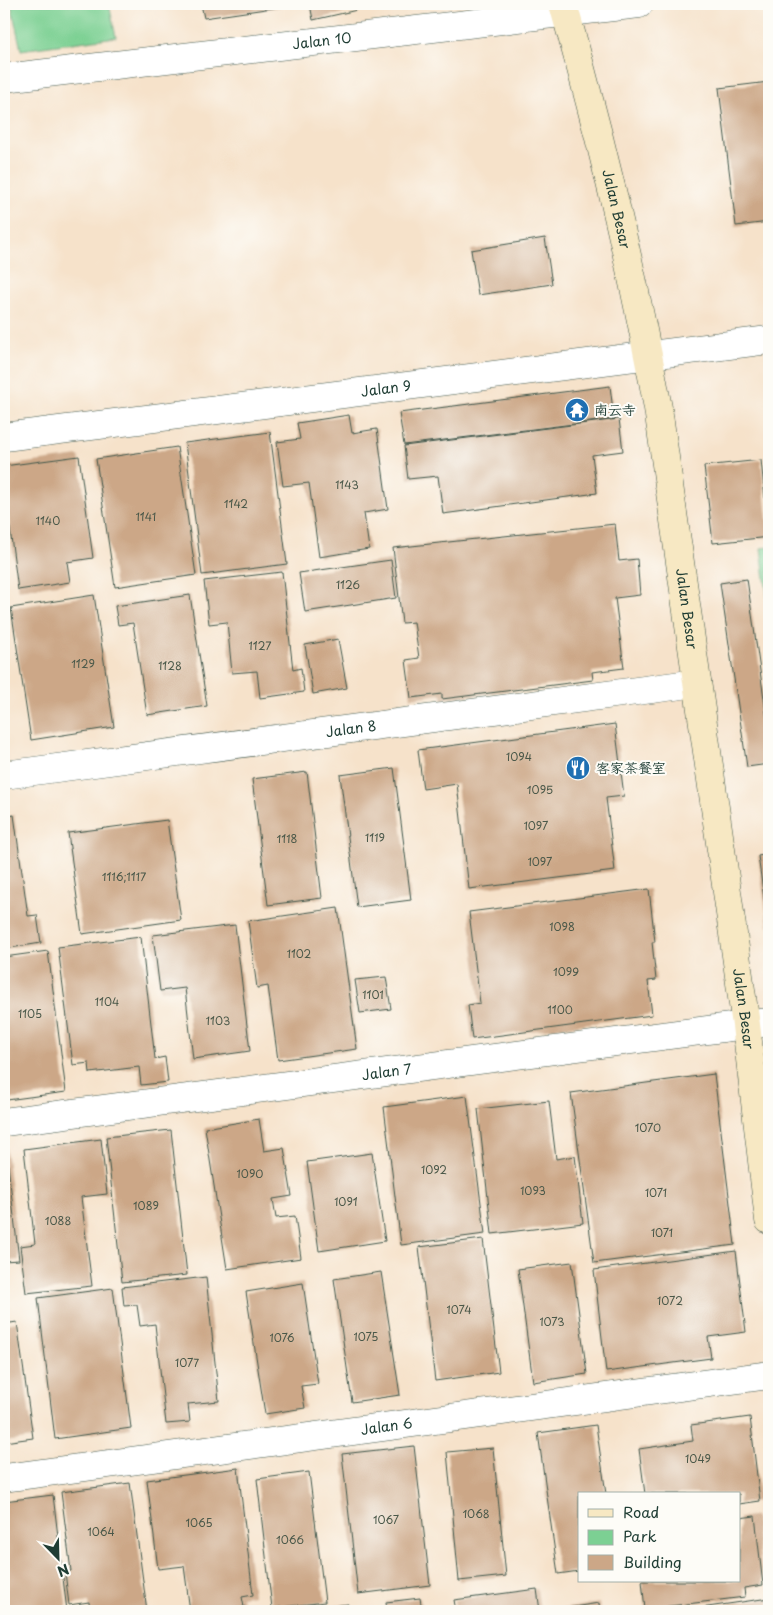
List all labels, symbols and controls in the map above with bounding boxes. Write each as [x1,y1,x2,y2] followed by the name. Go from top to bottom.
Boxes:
[291,27,352,54] street label: Jalan 10
[597,167,636,252] street label: Jalan Besar
[360,374,412,402] street label: Jalan 9
[564,397,590,423] temple icon: 南云寺
[594,399,636,420] place label: 南云寺
[335,476,359,493] house number: 1143
[224,495,248,512] house number: 1142
[136,508,156,525] house number: 1141
[36,512,60,529] house number: 1140
[671,567,703,651] street label: Jalan Besar
[336,576,360,593] house number: 1126
[249,637,271,654] house number: 1127
[71,655,95,672] house number: 1129
[158,657,182,674] house number: 1128
[324,715,377,742] street label: Jalan 8
[506,748,532,765] house number: 1094
[565,755,591,781] restaurant icon: 客家茶餐室
[596,757,666,778] place label: 客家茶餐室
[527,781,553,798] house number: 1095
[524,817,548,834] house number: 1097
[365,829,385,846] house number: 1119
[277,830,298,847] house number: 1118
[528,853,552,870] house number: 1097
[102,868,146,885] house number: 1116;1117
[549,918,575,935] house number: 1098
[287,945,312,962] house number: 1102
[553,963,579,980] house number: 1099
[728,967,760,1051] street label: Jalan Besar
[362,986,384,1003] house number: 1101
[95,993,119,1010] house number: 1104
[547,1001,573,1018] house number: 1100
[18,1005,42,1022] house number: 1105
[206,1012,230,1029] house number: 1103
[360,1058,413,1085] street label: Jalan 7
[635,1119,661,1136] house number: 1070
[421,1161,447,1178] house number: 1092
[237,1165,263,1182] house number: 1090
[520,1182,546,1199] house number: 1093
[645,1184,667,1201] house number: 1071
[334,1193,358,1210] house number: 1091
[133,1197,159,1214] house number: 1089
[45,1212,71,1229] house number: 1088
[651,1224,673,1241] house number: 1071
[657,1292,683,1309] house number: 1072
[447,1301,471,1318] house number: 1074
[539,1313,565,1330] house number: 1073
[354,1328,378,1345] house number: 1075
[269,1329,295,1346] house number: 1076
[175,1354,199,1371] house number: 1077
[359,1412,414,1440] street label: Jalan 6
[685,1450,711,1467] house number: 1049
[578,1492,740,1582] legend
[623,1500,659,1523] text: Road
[462,1505,490,1522] house number: 1068
[373,1511,399,1528] house number: 1067
[185,1514,213,1531] house number: 1065
[87,1523,115,1540] house number: 1064
[623,1524,657,1547] text: Park
[276,1531,304,1548] house number: 1066
[32,1532,82,1582] north arrow
[623,1550,682,1573] text: Building
[54,1559,72,1582] text: N

